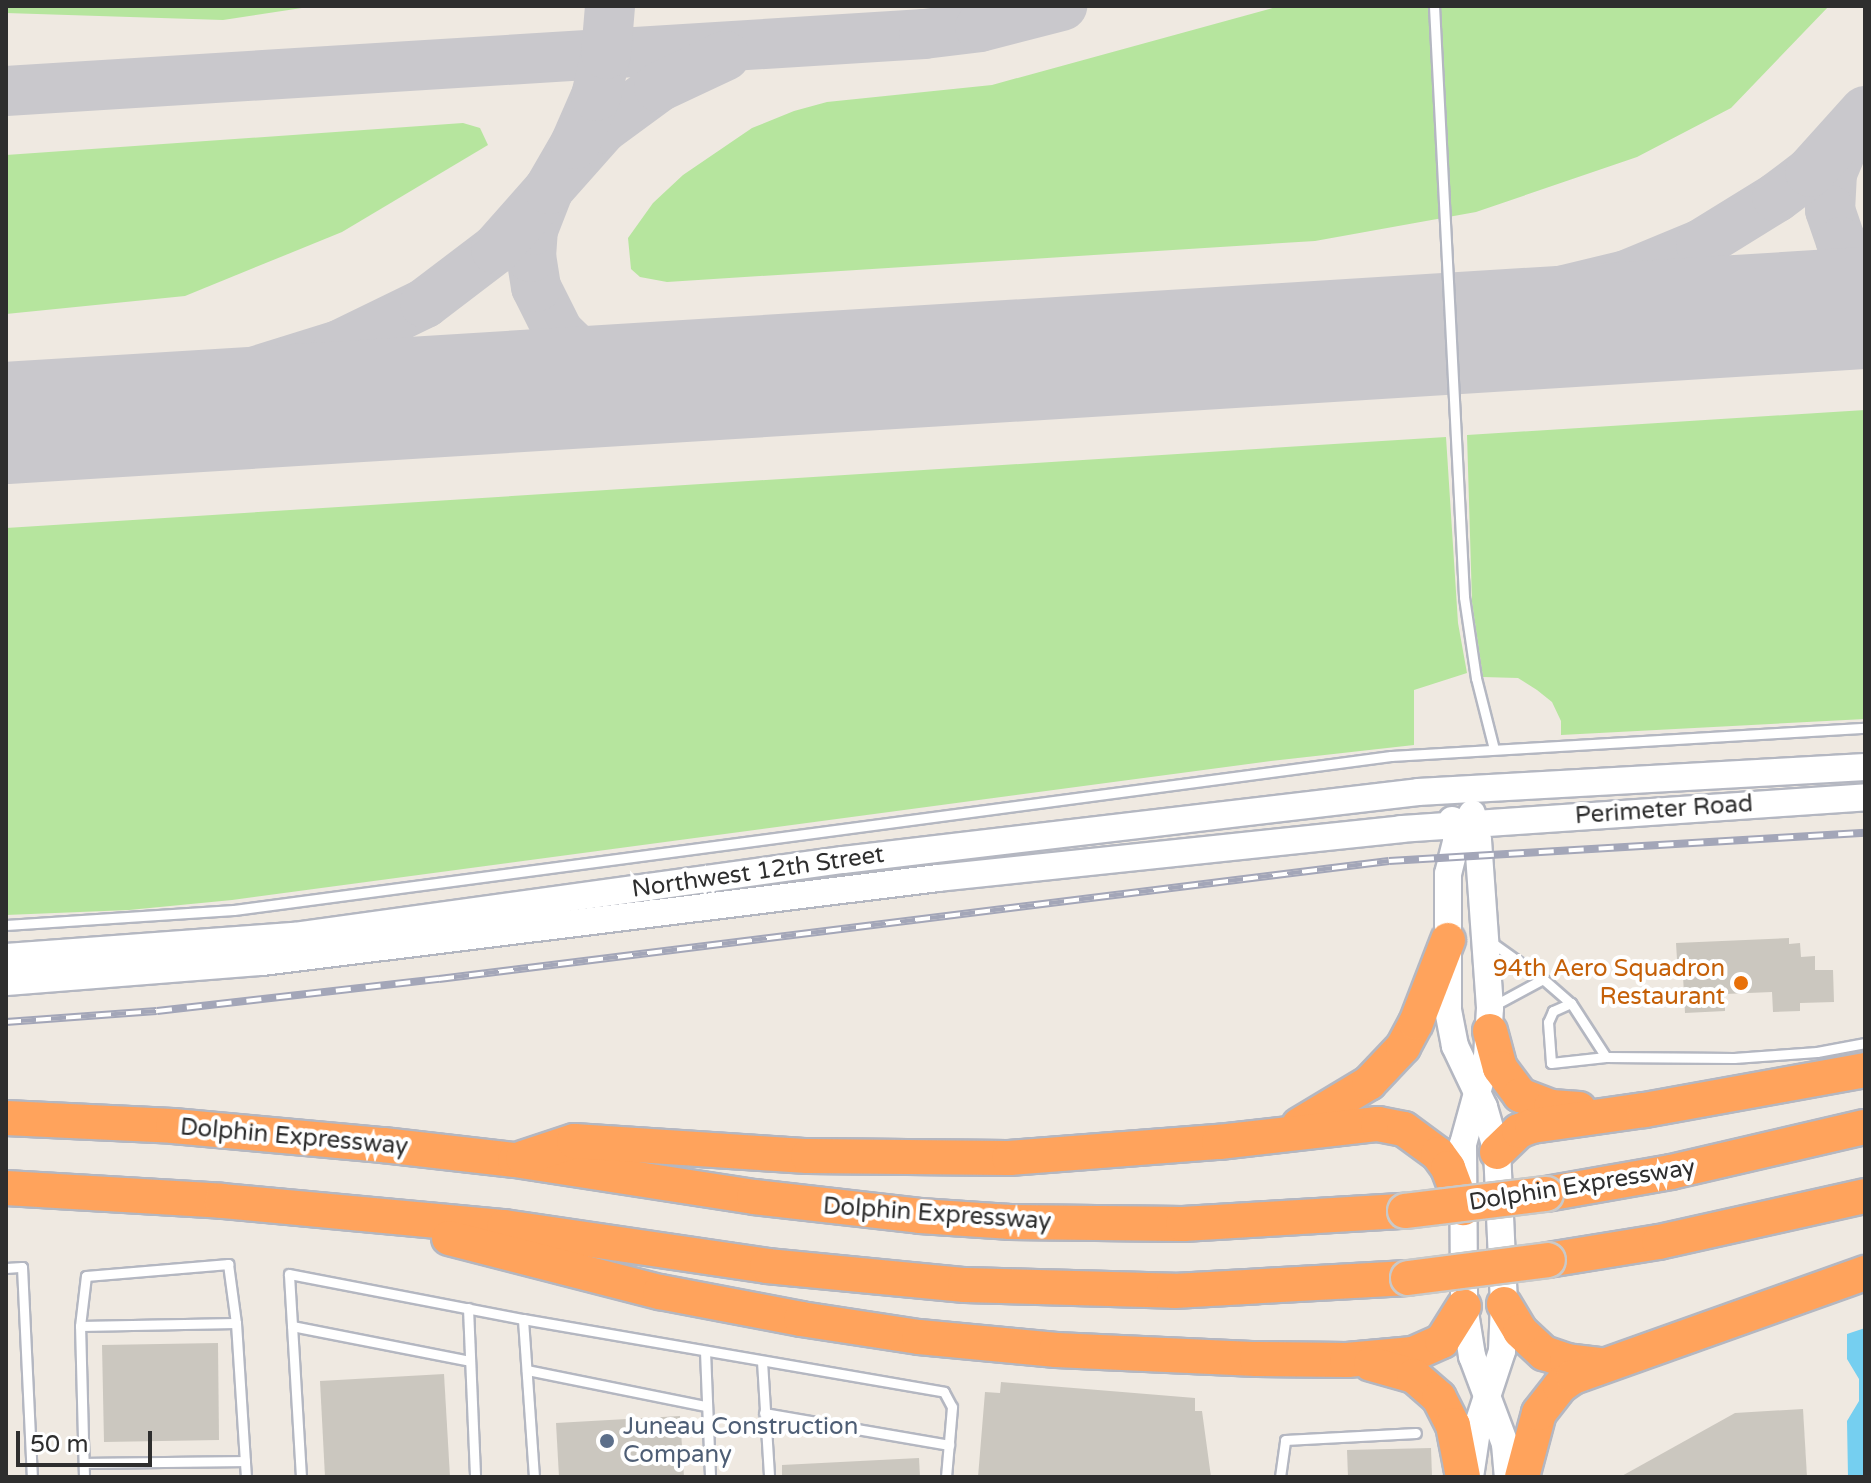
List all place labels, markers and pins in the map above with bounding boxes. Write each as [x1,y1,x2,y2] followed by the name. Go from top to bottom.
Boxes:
[1493,955,1725,1011] place label: 94th Aero Squadron Restaurant
[1732,974,1750,992] marker: 94th Aero Squadron Restaurant
[623,1413,858,1469] place label: Juneau Construction Company
[598,1432,616,1450] marker: Juneau Construction Company

